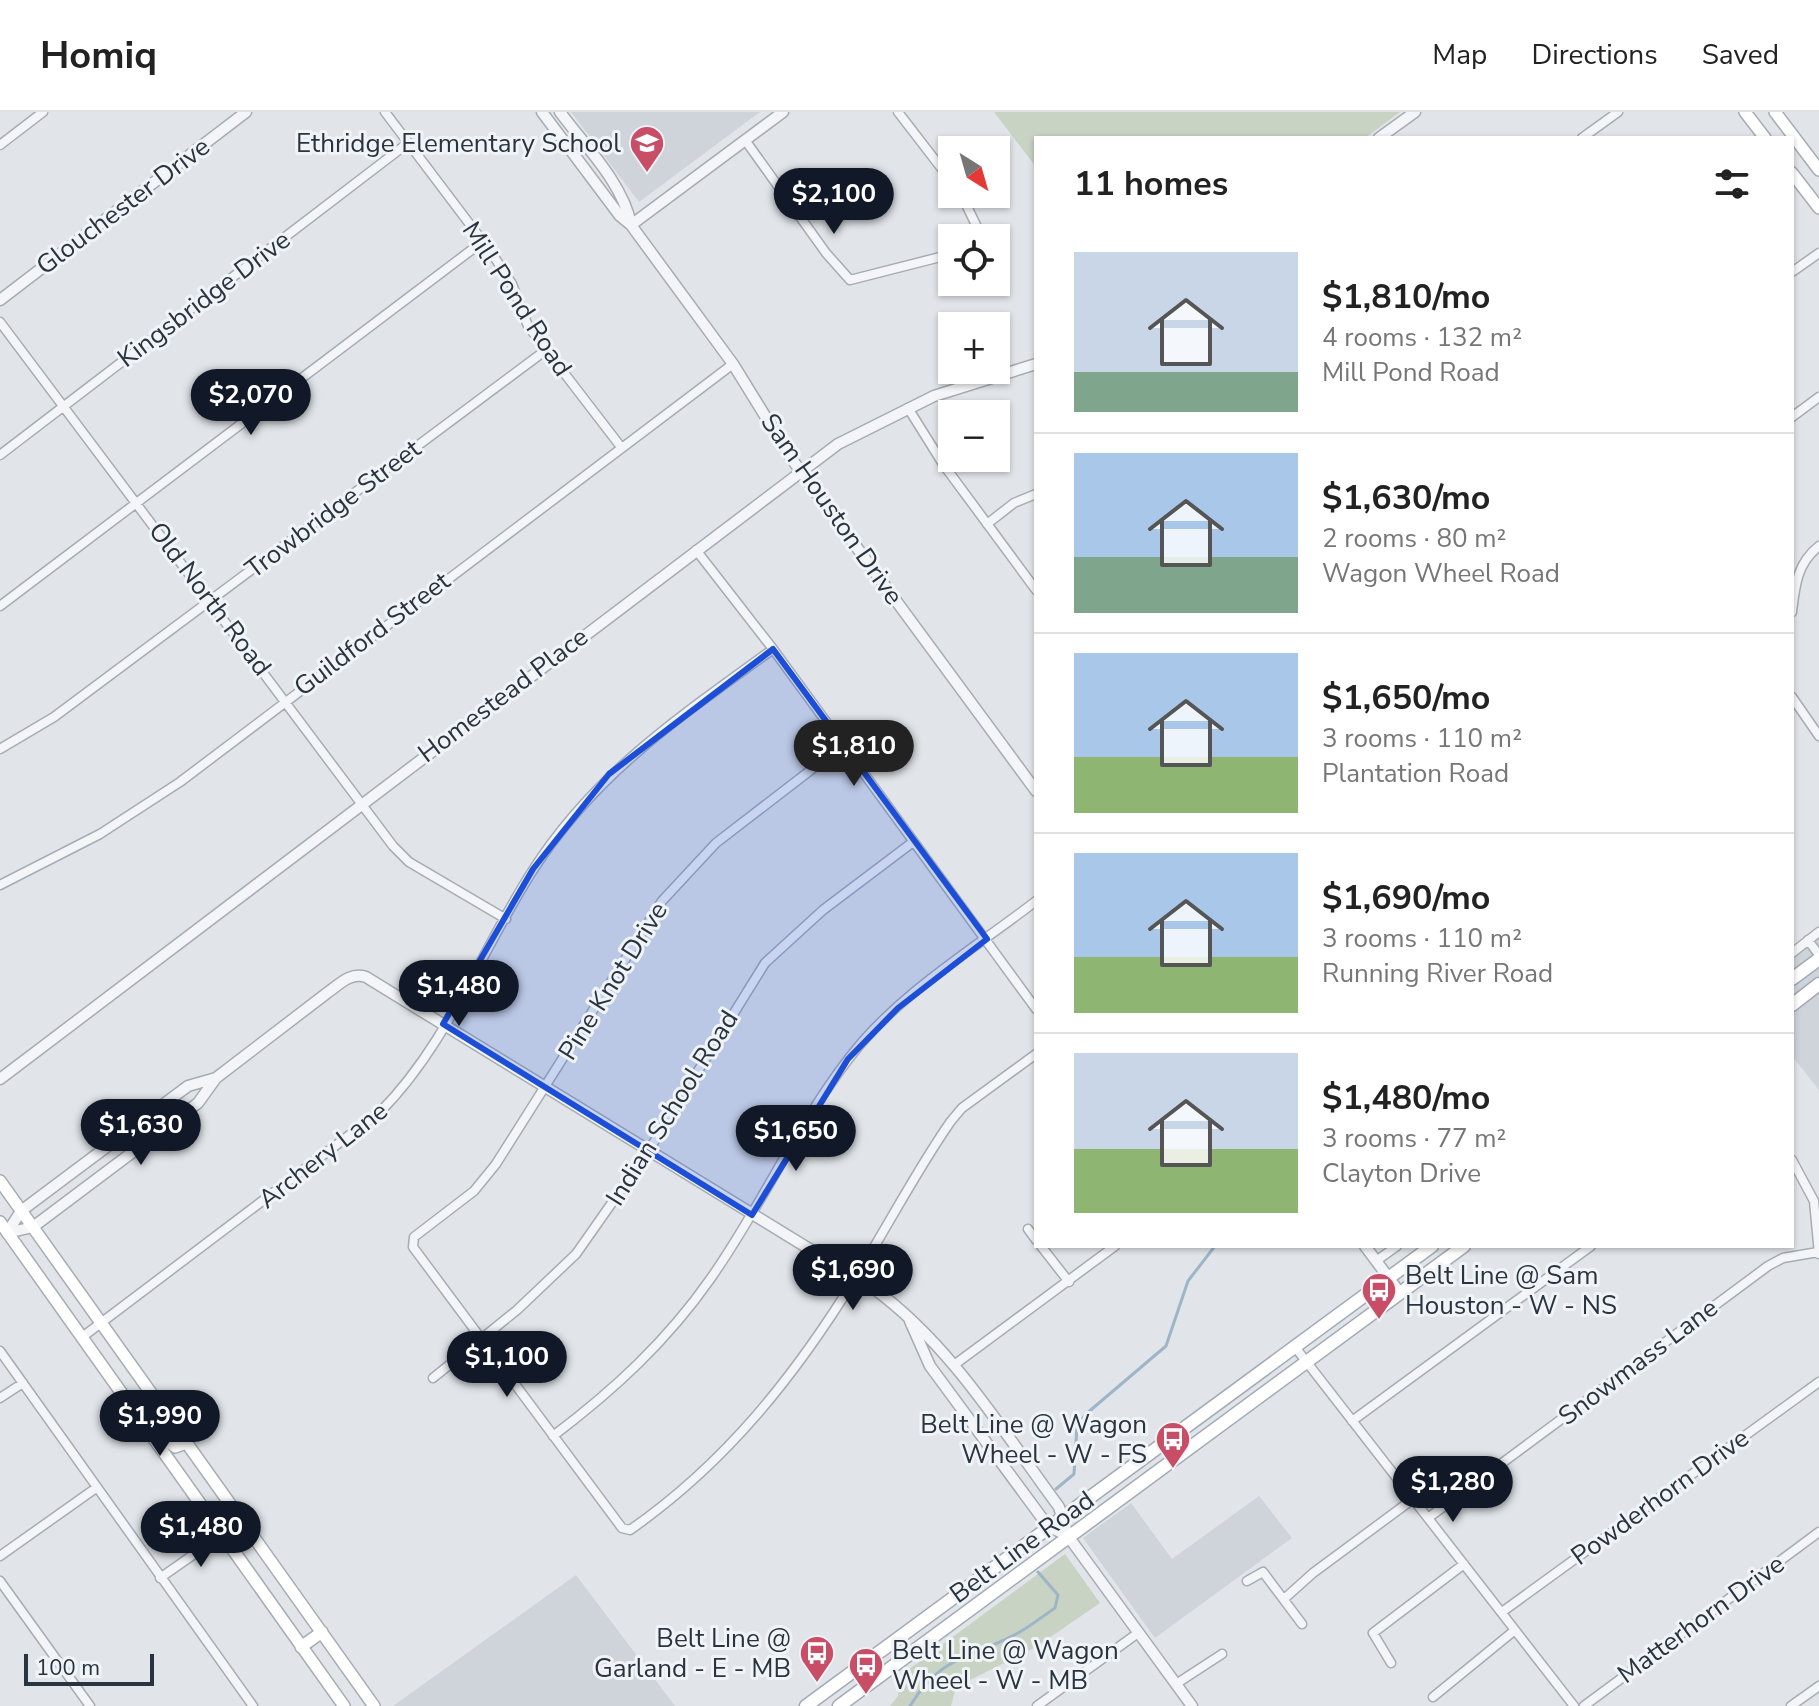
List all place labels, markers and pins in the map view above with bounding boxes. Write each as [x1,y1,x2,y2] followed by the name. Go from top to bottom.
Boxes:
[628,124,666,174] school or university icon: Ethridge Elementary School
[296,126,621,161] place label: Ethridge Elementary School
[769,168,899,236] pin: $2,100
[186,369,316,437] pin: $2,070
[789,720,919,788] pin: $1,810
[394,960,524,1028] pin: $1,480
[76,1099,206,1167] pin: $1,630
[731,1105,861,1173] pin: $1,650
[788,1244,918,1312] pin: $1,690
[1405,1258,1617,1323] place label: Belt Line @ Sam Houston - W - NS
[1360,1271,1398,1321] bus stop icon: Belt Line @ Sam Houston - W - NS
[442,1331,572,1399] pin: $1,100
[95,1390,225,1458] pin: $1,990
[920,1407,1147,1472] place label: Belt Line @ Wagon Wheel - W - FS
[1154,1420,1192,1470] bus stop icon: Belt Line @ Wagon Wheel - W - FS
[1388,1456,1518,1524] pin: $1,280
[136,1501,266,1569] pin: $1,480
[594,1621,791,1686] place label: Belt Line @ Garland - E - MB
[892,1633,1119,1698] place label: Belt Line @ Wagon Wheel - W - MB
[798,1634,836,1684] bus stop icon: Belt Line @ Garland - E - MB
[847,1646,885,1696] bus stop icon: Belt Line @ Wagon Wheel - W - MB

